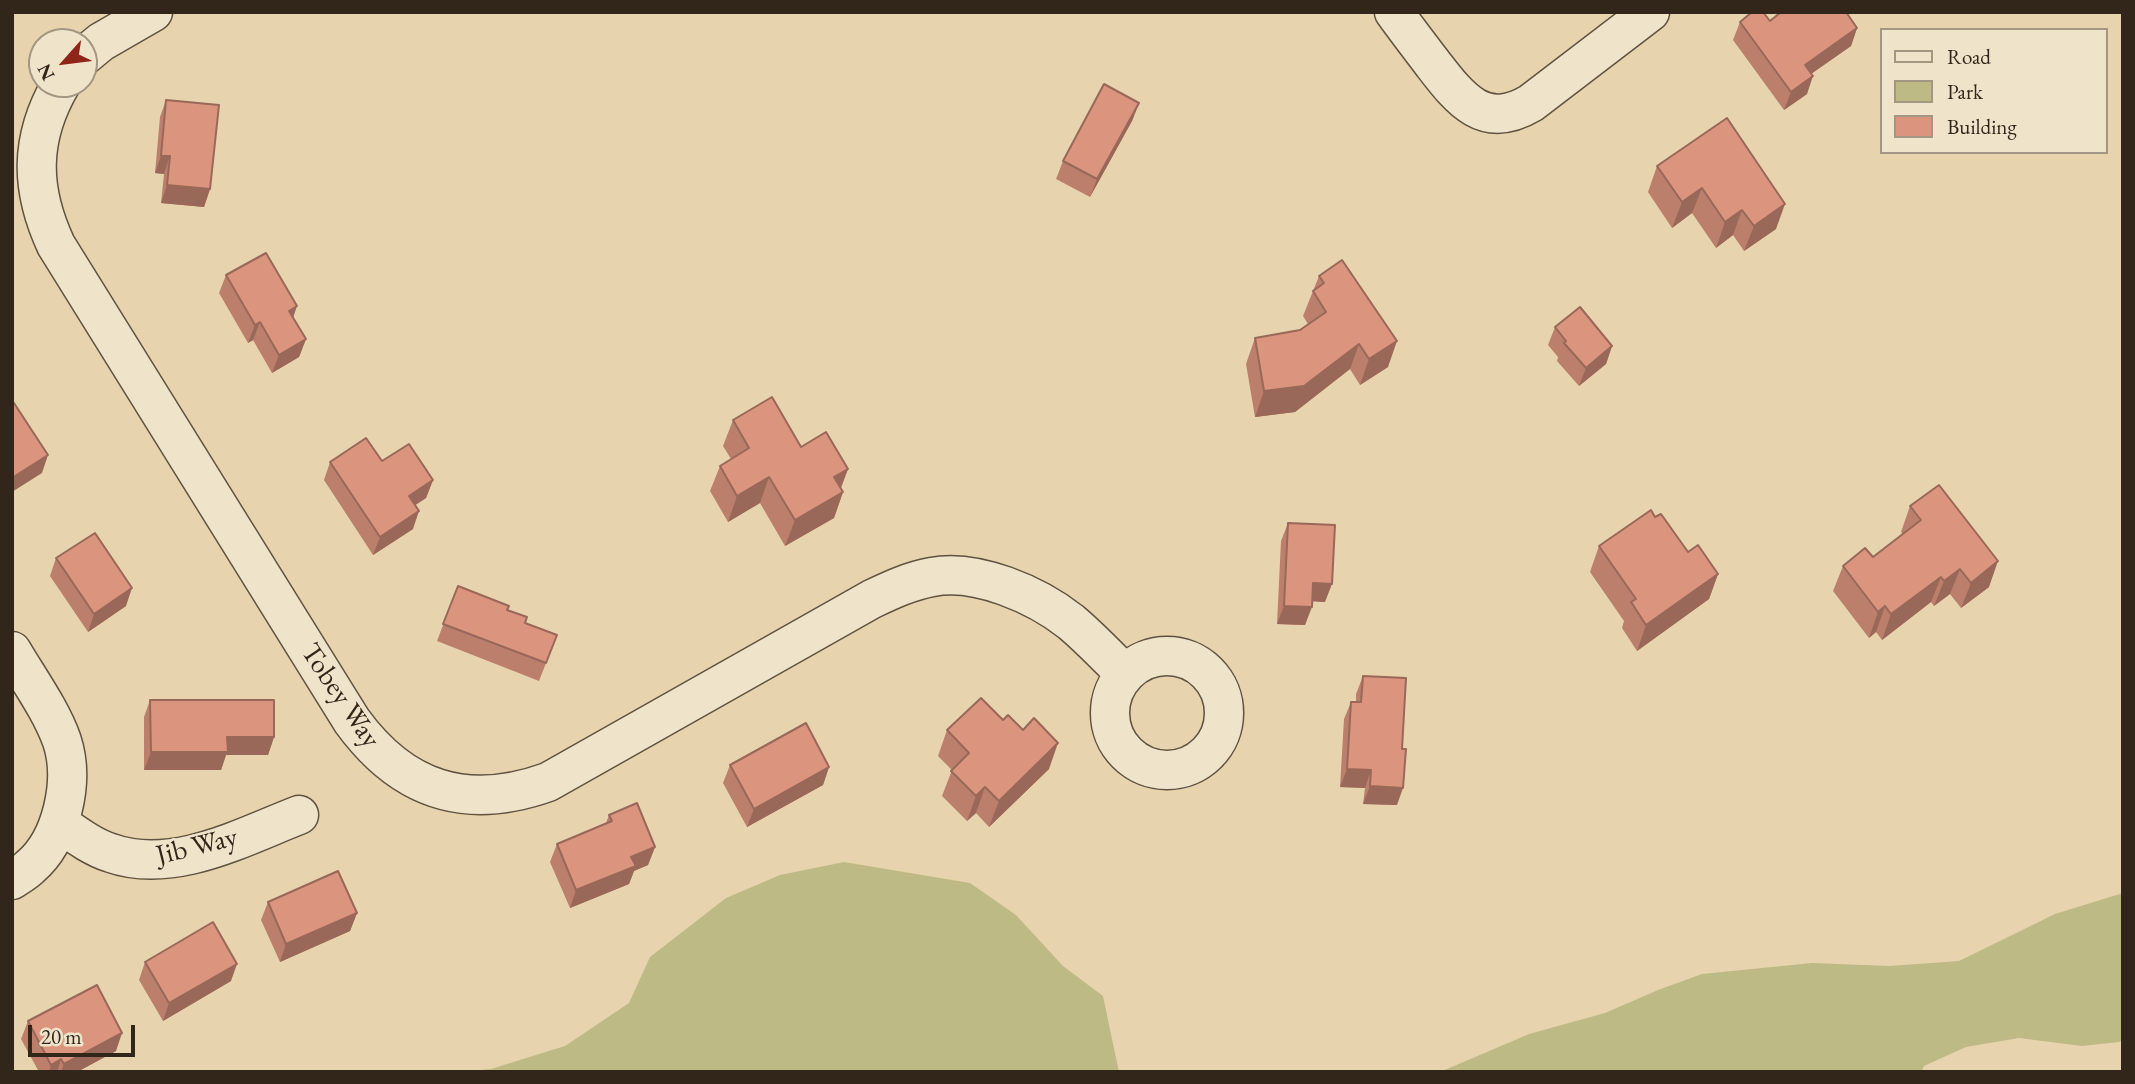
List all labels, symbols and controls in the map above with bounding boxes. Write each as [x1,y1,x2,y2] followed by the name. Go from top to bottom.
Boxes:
[28,28,98,98] north arrow
[1880,28,2107,154] legend
[1947,43,1991,70] text: Road
[31,59,60,85] text: N
[1947,78,1983,105] text: Park
[1947,113,2017,140] text: Building
[293,637,387,755] street label: Tobey Way
[153,821,241,873] street label: Jib Way
[32,1010,138,1054] scale bar
[41,1023,82,1050] text: 20 m

